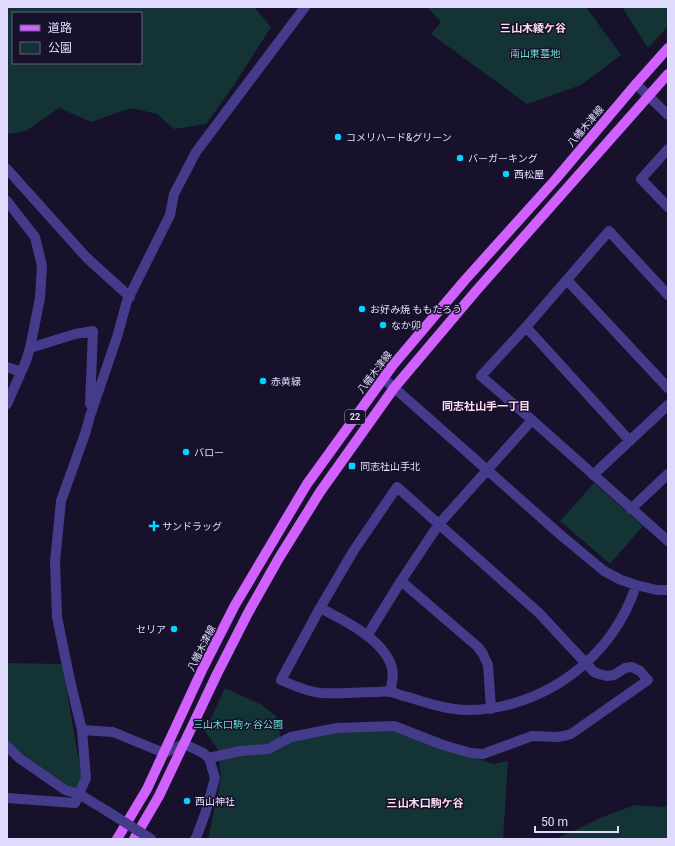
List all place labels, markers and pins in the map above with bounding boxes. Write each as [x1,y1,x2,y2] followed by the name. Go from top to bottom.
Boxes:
[333,132,343,142] marker: コメリハード&グリーン
[346,132,452,143] place label: コメリハード&グリーン
[455,153,465,163] marker: バーガーキング
[468,153,538,164] place label: バーガーキング
[501,169,511,179] marker: 西松屋
[514,169,544,180] place label: 西松屋
[357,304,367,314] marker: お好み焼 ももたろう
[370,304,462,315] place label: お好み焼 ももたろう
[378,320,388,330] marker: なか卯
[391,320,421,331] place label: なか卯
[258,376,268,386] marker: 赤黄緑
[271,376,301,387] place label: 赤黄緑
[181,447,191,457] marker: バロー
[194,447,224,458] place label: バロー
[347,461,357,471] marker: 同志社山手北
[360,461,420,472] place label: 同志社山手北
[149,521,159,531] marker: サンドラッグ
[162,521,222,532] place label: サンドラッグ
[136,624,166,635] place label: セリア
[169,624,179,634] marker: セリア
[182,796,192,806] marker: 西山神社
[195,796,235,807] place label: 西山神社

